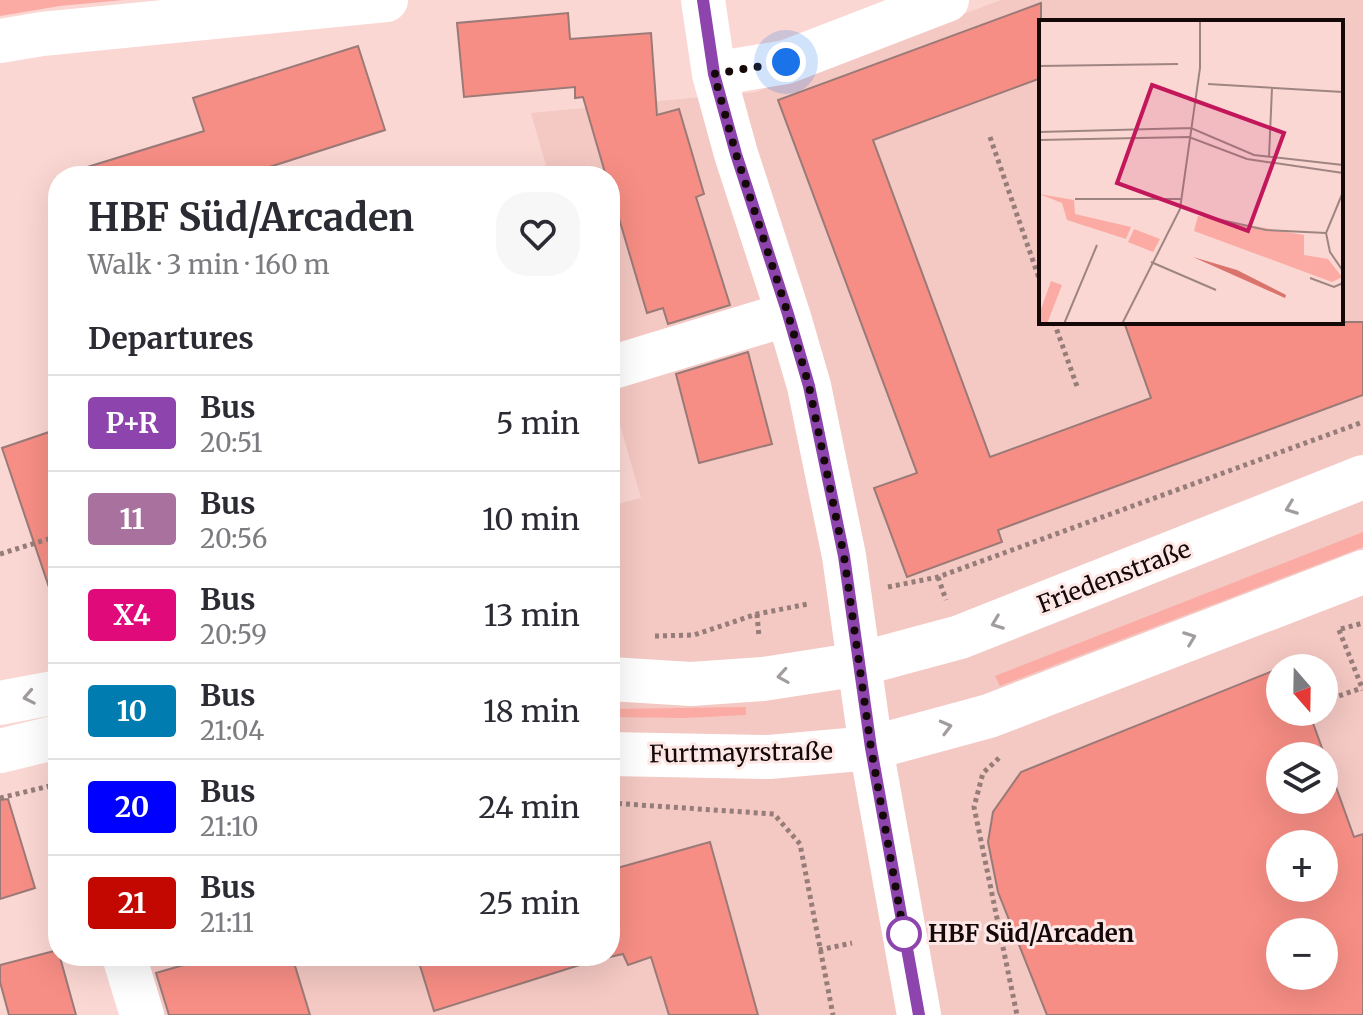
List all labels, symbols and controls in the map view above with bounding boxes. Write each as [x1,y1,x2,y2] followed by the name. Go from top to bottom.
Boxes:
[1039,20,1343,324] inset map
[766,42,806,82] your location
[496,192,580,276] button: heart
[88,194,414,241] text: HBF Süd/Arcaden
[88,248,330,281] text: Walk · 3 min · 160 m
[88,319,254,357] text: Departures
[200,388,256,426] text: Bus
[496,404,580,442] text: 5 min
[106,405,158,441] text: P+R
[200,426,263,459] text: 20:51
[200,484,256,522] text: Bus
[1285,498,1299,515] one-way arrow
[482,500,580,538] text: 10 min
[119,501,145,537] text: 11
[200,522,267,555] text: 20:56
[1033,533,1195,620] street label: Friedenstraße
[200,580,256,618] text: Bus
[484,596,580,634] text: 13 min
[114,597,150,633] text: X4
[991,613,1005,630] one-way arrow
[200,618,267,651] text: 20:59
[1182,631,1196,648] one-way arrow
[1266,654,1338,726] north arrow
[1266,654,1338,990] map controls
[776,667,790,684] one-way arrow
[200,676,256,714] text: Bus
[22,687,36,704] one-way arrow
[483,692,580,730] text: 18 min
[117,693,147,729] text: 10
[200,714,264,747] text: 21:04
[939,720,953,737] one-way arrow
[649,735,833,770] street label: Furtmayrstraße
[1266,742,1338,814] button: layers
[200,772,256,810] text: Bus
[478,788,580,826] text: 24 min
[115,789,149,825] text: 20
[200,810,259,843] text: 21:10
[1266,830,1338,902] button: +
[200,868,256,906] text: Bus
[479,884,580,922] text: 25 min
[118,885,146,921] text: 21
[200,906,254,939] text: 21:11
[887,917,921,951] marker: HBF Süd/Arcaden
[928,918,1134,949] place label: HBF Süd/Arcaden
[1266,918,1338,990] button: −

